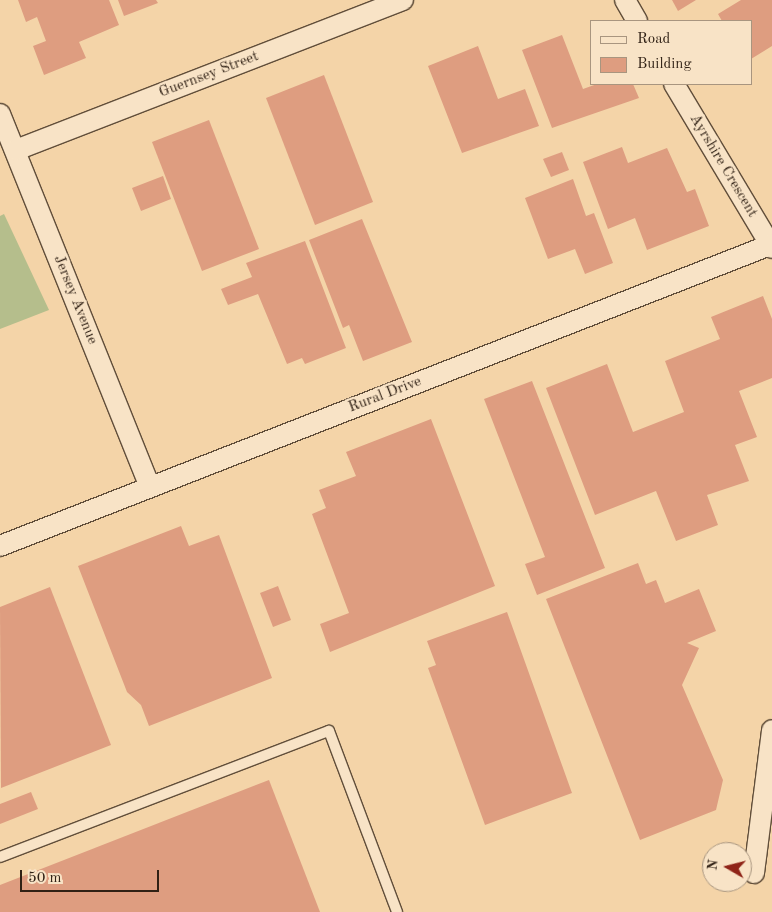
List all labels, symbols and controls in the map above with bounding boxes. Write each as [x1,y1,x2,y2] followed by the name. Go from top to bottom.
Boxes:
[590,20,752,85] legend
[637,32,670,47] text: Road
[157,48,261,102] street label: Guernsey Street
[637,57,692,72] text: Building
[685,111,761,221] street label: Ayrshire Crescent
[49,253,101,347] street label: Jersey Avenue
[346,373,424,417] street label: Rural Drive
[702,842,752,892] north arrow
[705,859,721,871] text: N
[22,860,161,892] scale bar
[28,871,62,886] text: 50 m

